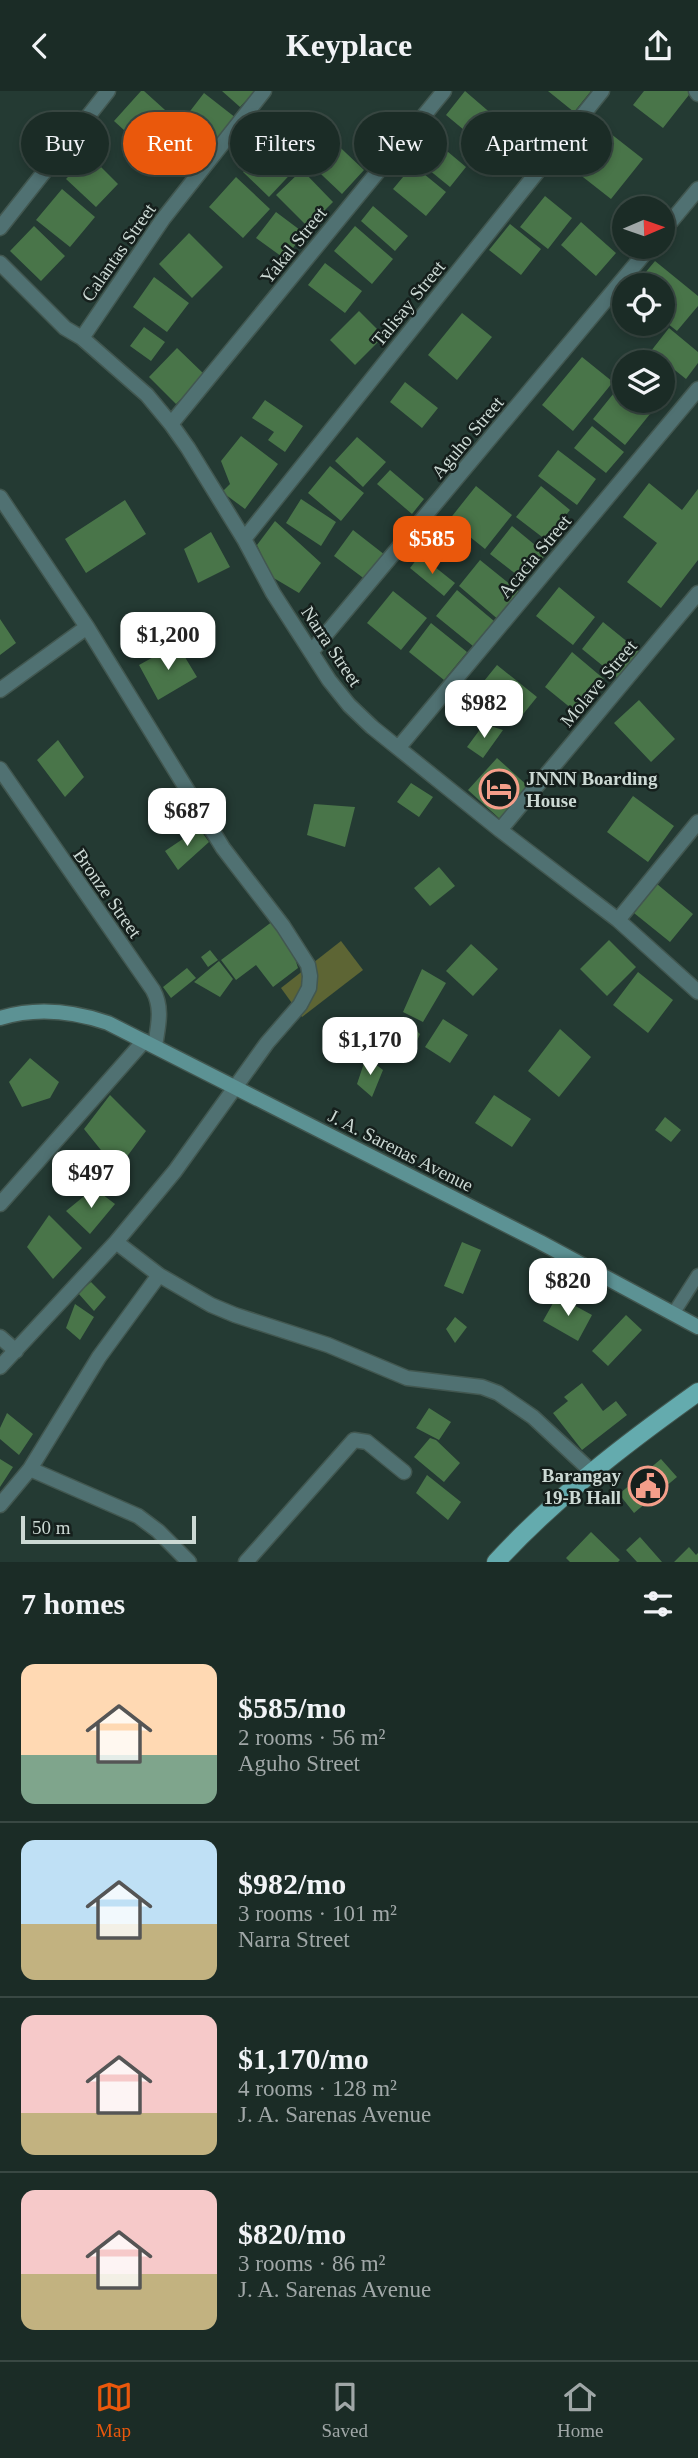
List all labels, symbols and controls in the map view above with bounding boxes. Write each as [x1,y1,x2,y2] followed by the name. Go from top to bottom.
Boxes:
[21,27,59,65] icon: back
[286,27,412,63] text: Keyplace
[639,27,677,65] icon: share
[21,112,109,175] chip: Buy
[123,112,216,175] chip: Rent
[230,112,340,175] chip: Filters
[354,112,447,175] chip: New
[461,112,612,175] chip: Apartment
[612,196,676,259] north arrow
[612,196,675,413] map controls
[77,199,160,305] street label: Calantas Street
[256,202,331,288] street label: Yakal Street
[368,256,450,350] street label: Talisay Street
[612,273,675,336] button: locate
[612,350,675,413] button: layers
[427,391,508,483] street label: Aguho Street
[494,510,576,602] street label: Acacia Street
[391,517,473,576] pin: $585
[409,526,455,551] text: $585
[297,602,367,691] street label: Narra Street
[111,613,225,672] pin: $1,200
[136,622,200,647] text: $1,200
[556,635,641,731] street label: Molave Street
[443,681,525,740] pin: $982
[461,690,507,715] text: $982
[478,768,520,810] hotel icon: JNNN Boarding House
[526,768,658,811] place label: JNNN Boarding House
[146,789,228,848] pin: $687
[164,798,210,823] text: $687
[69,845,146,942] street label: Bronze Street
[313,1017,427,1077] pin: $1,170
[338,1027,402,1052] text: $1,170
[325,1105,477,1196] street label: J. A. Sarenas Avenue
[50,1151,132,1210] pin: $497
[68,1160,114,1185] text: $497
[527,1259,609,1318] pin: $820
[545,1268,591,1293] text: $820
[542,1465,621,1508] place label: Barangay 19-B Hall
[627,1465,669,1507] public building icon: Barangay 19-B Hall
[21,1513,196,1545] scale bar
[32,1517,71,1538] text: 50 m
[639,1585,677,1623] icon: filters
[21,1587,125,1620] text: 7 homes
[238,1691,346,1724] text: $585/mo
[77,1692,161,1776] icon: home
[238,1725,385,1750] text: 2 rooms · 56 m²
[238,1751,360,1776] text: Aguho Street
[238,1867,346,1900] text: $982/mo
[77,1868,161,1952] icon: home
[238,1901,397,1926] text: 3 rooms · 101 m²
[238,1927,350,1952] text: Narra Street
[238,2042,369,2075] text: $1,170/mo
[77,2043,161,2127] icon: home
[238,2076,397,2101] text: 4 rooms · 128 m²
[238,2102,431,2127] text: J. A. Sarenas Avenue
[238,2217,346,2250] text: $820/mo
[77,2218,161,2302] icon: home
[238,2251,385,2276] text: 3 rooms · 86 m²
[238,2277,431,2302] text: J. A. Sarenas Avenue
[95,2378,133,2442] tab: Map
[322,2378,368,2442] tab: Saved
[557,2378,603,2442] tab: Home

